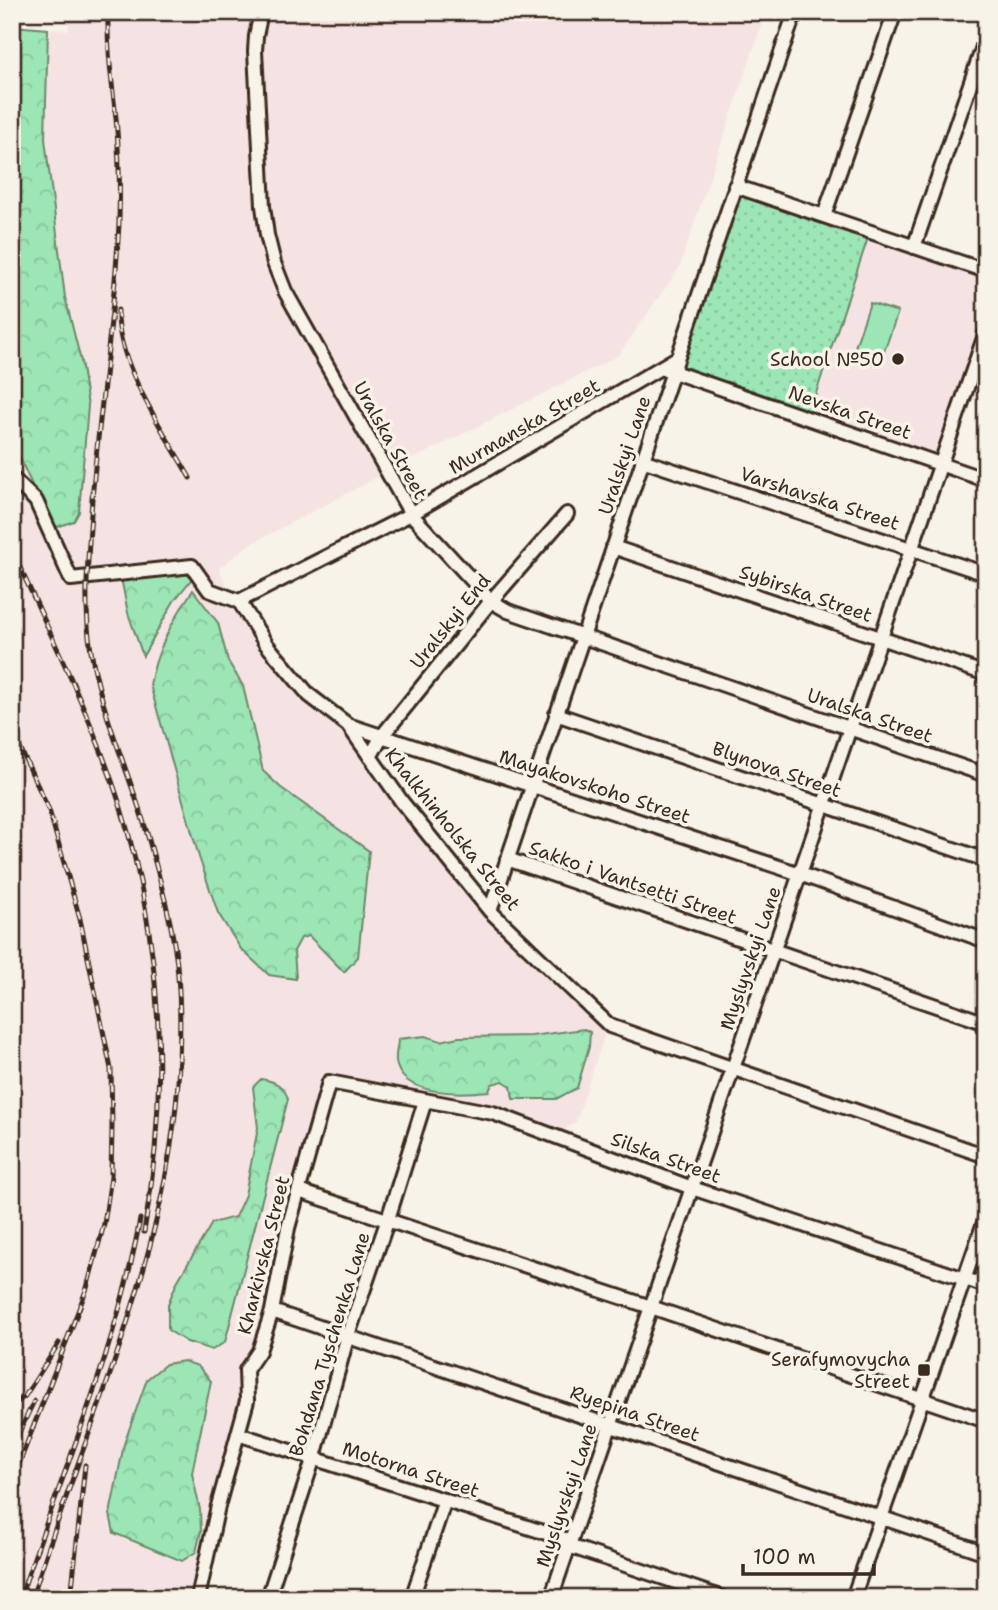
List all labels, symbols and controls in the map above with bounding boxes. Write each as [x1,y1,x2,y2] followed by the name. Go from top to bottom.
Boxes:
[770,347,884,372] place label: School №50
[890,351,906,367] marker: School №50
[444,373,604,480] street label: Murmanska Street
[348,377,433,504] street label: Uralska Street
[785,380,915,445] street label: Nevska Street
[592,392,657,518] street label: Uralskyi Lane
[737,461,903,536] street label: Varshavska Street
[736,559,876,628] street label: Sybirska Street
[404,569,496,674] street label: Uralskyi End
[804,682,936,749] street label: Uralska Street
[709,736,845,803] street label: Blynova Street
[379,743,526,916] street label: Khalkhinholska Street
[496,744,694,829] street label: Mayakovskoho Street
[526,835,740,930] street label: Sakko i Vantsetti Street
[714,883,787,1033] street label: Myslyvskyi Lane
[607,1126,724,1189] street label: Silska Street
[232,1173,295,1337] street label: Kharkivska Street
[283,1229,376,1459] street label: Bohdana Tyschenka Lane
[771,1347,910,1394] place label: Serafymovycha Street
[916,1362,932,1378] marker: Serafymovycha Street
[567,1380,703,1447] street label: Ryepina Street
[530,1420,603,1570] street label: Myslyvskyi Lane
[339,1436,482,1503] street label: Motorna Street
[743,1533,874,1577] scale bar
[753,1543,816,1571] text: 100 m

